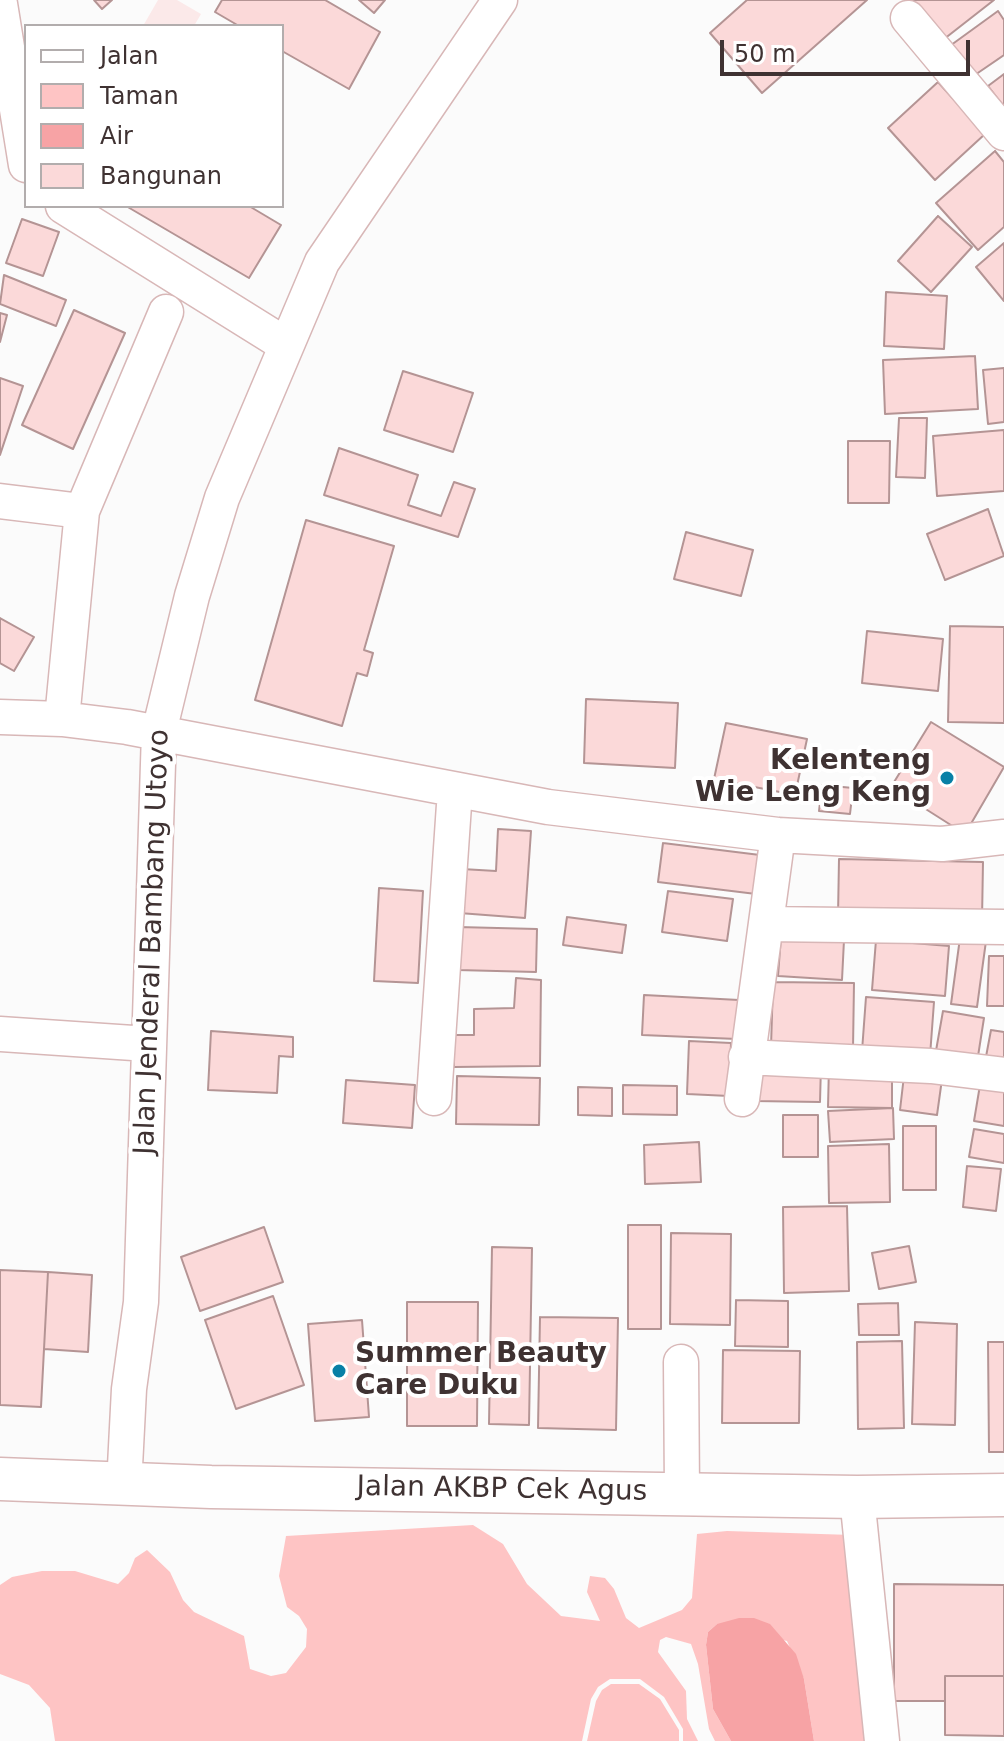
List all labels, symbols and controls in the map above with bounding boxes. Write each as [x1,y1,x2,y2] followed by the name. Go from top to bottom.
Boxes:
[24,24,284,208] legend
[724,24,974,74] scale bar
[734,40,796,68] text: 50 m
[100,42,158,70] text: Jalan
[100,82,179,110] text: Taman
[100,122,133,150] text: Air
[100,162,222,190] text: Bangunan
[129,729,177,1155] street label: Jalan Jenderal Bambang Utoyo
[695,745,931,811] place label: Kelenteng Wie Leng Keng
[938,769,956,787] marker: Kelenteng Wie Leng Keng
[355,1338,607,1404] place label: Summer Beauty Care Duku
[330,1362,348,1380] marker: Summer Beauty Care Duku
[356,1471,648,1509] street label: Jalan AKBP Cek Agus

